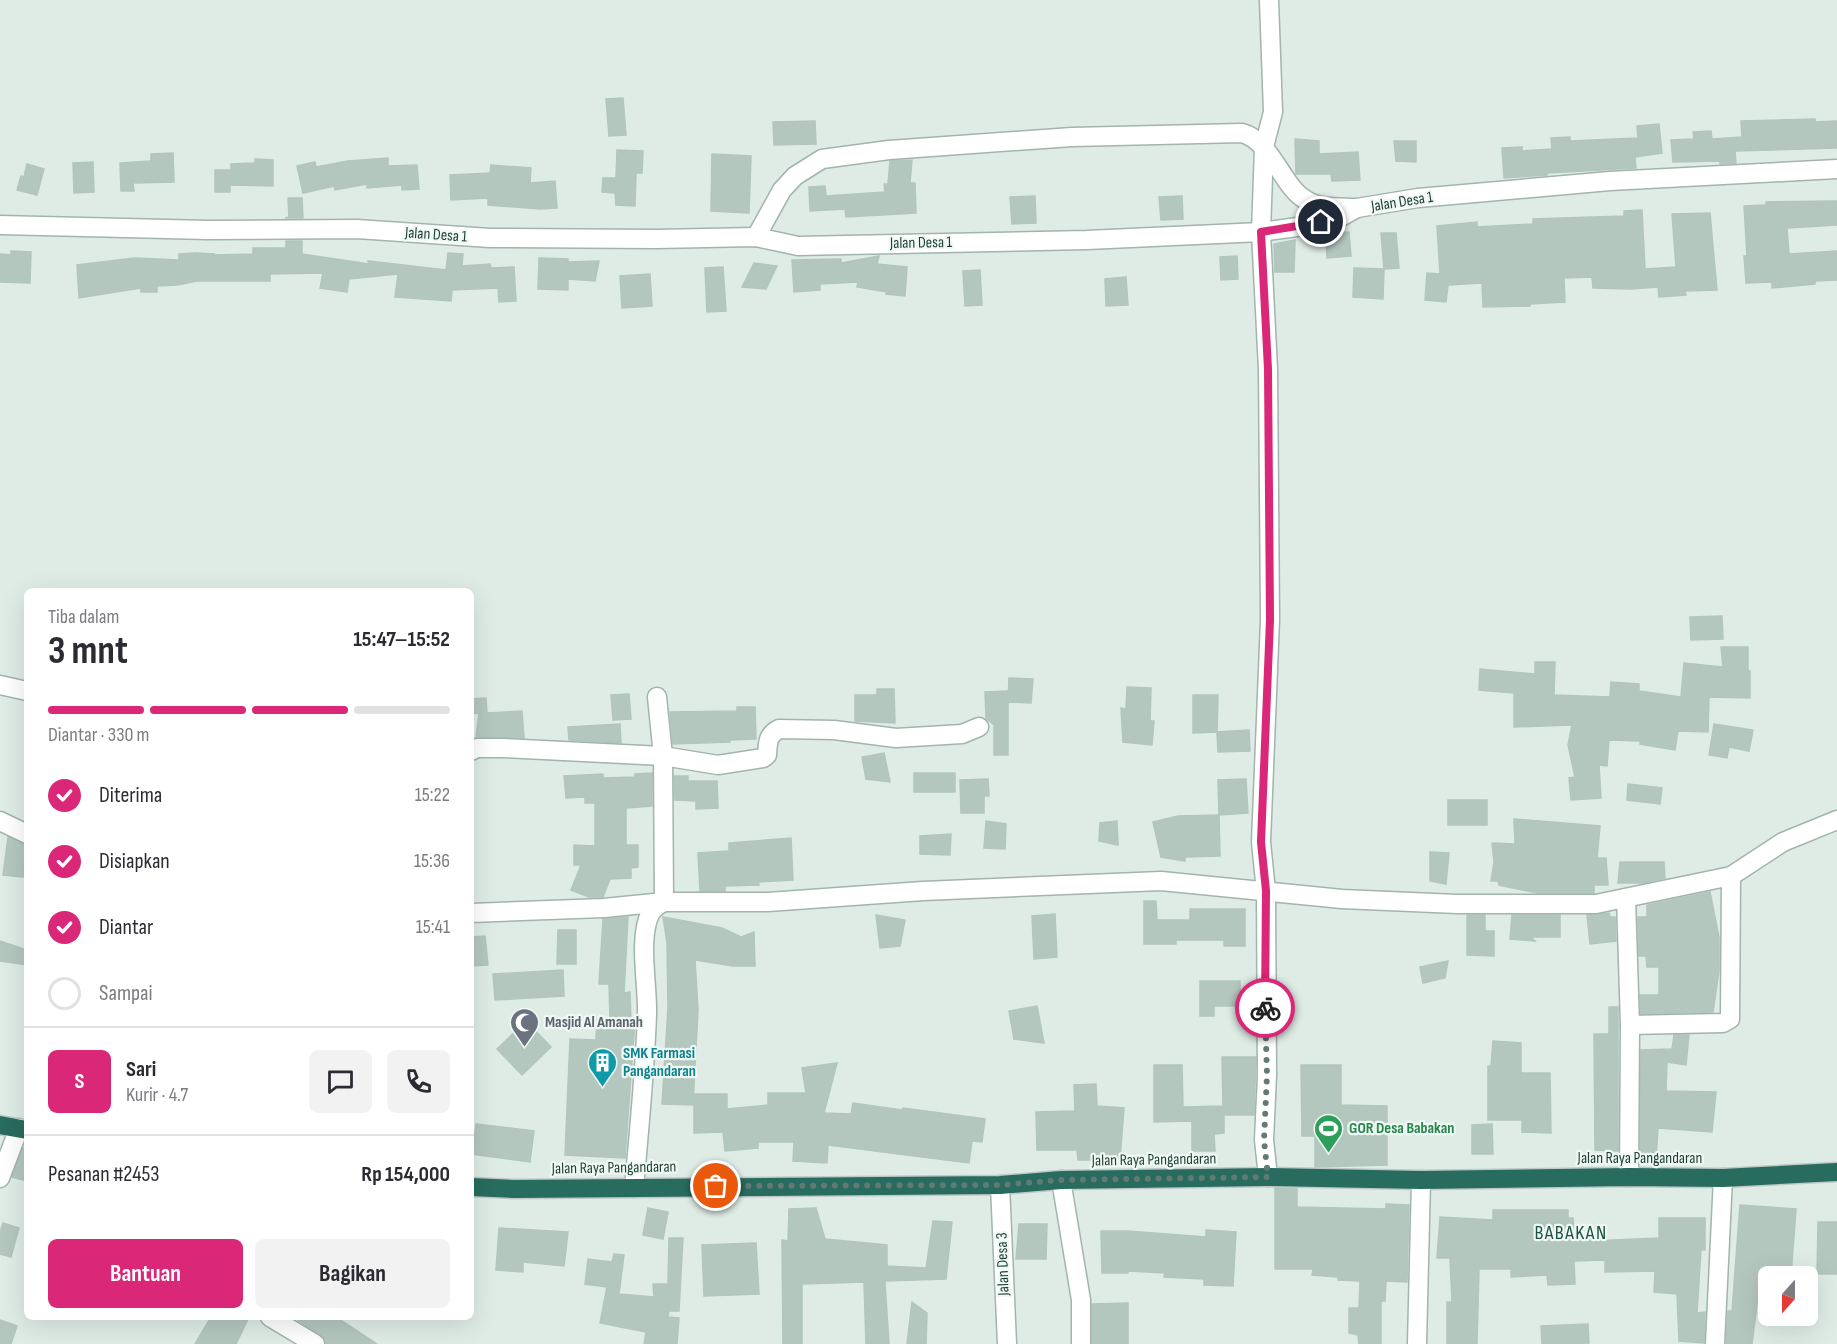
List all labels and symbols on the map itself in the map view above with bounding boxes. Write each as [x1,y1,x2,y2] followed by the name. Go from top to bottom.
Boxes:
[1369,188,1435,216] street label: Jalan Desa 1
[1295,196,1346,247] pin
[403,223,468,247] street label: Jalan Desa 1
[889,233,953,253] street label: Jalan Desa 1
[1235,978,1295,1038] courier
[508,1006,540,1048] mosque icon: Masjid Al Amanah
[545,1013,643,1032] place label: Masjid Al Amanah
[623,1044,696,1081] place label: SMK Farmasi Pangandaran
[586,1046,618,1088] building icon: SMK Farmasi Pangandaran
[1312,1112,1344,1154] sports icon: GOR Desa Babakan
[1349,1119,1454,1138] place label: GOR Desa Babakan
[1090,1149,1217,1171] street label: Jalan Raya Pangandaran
[1577,1149,1702,1168] street label: Jalan Raya Pangandaran
[550,1157,677,1179] street label: Jalan Raya Pangandaran
[690,1160,741,1211] pin
[1534,1221,1608,1245] district label: BABAKAN
[992,1232,1014,1297] street label: Jalan Desa 3
[1758,1266,1818,1326] north arrow

